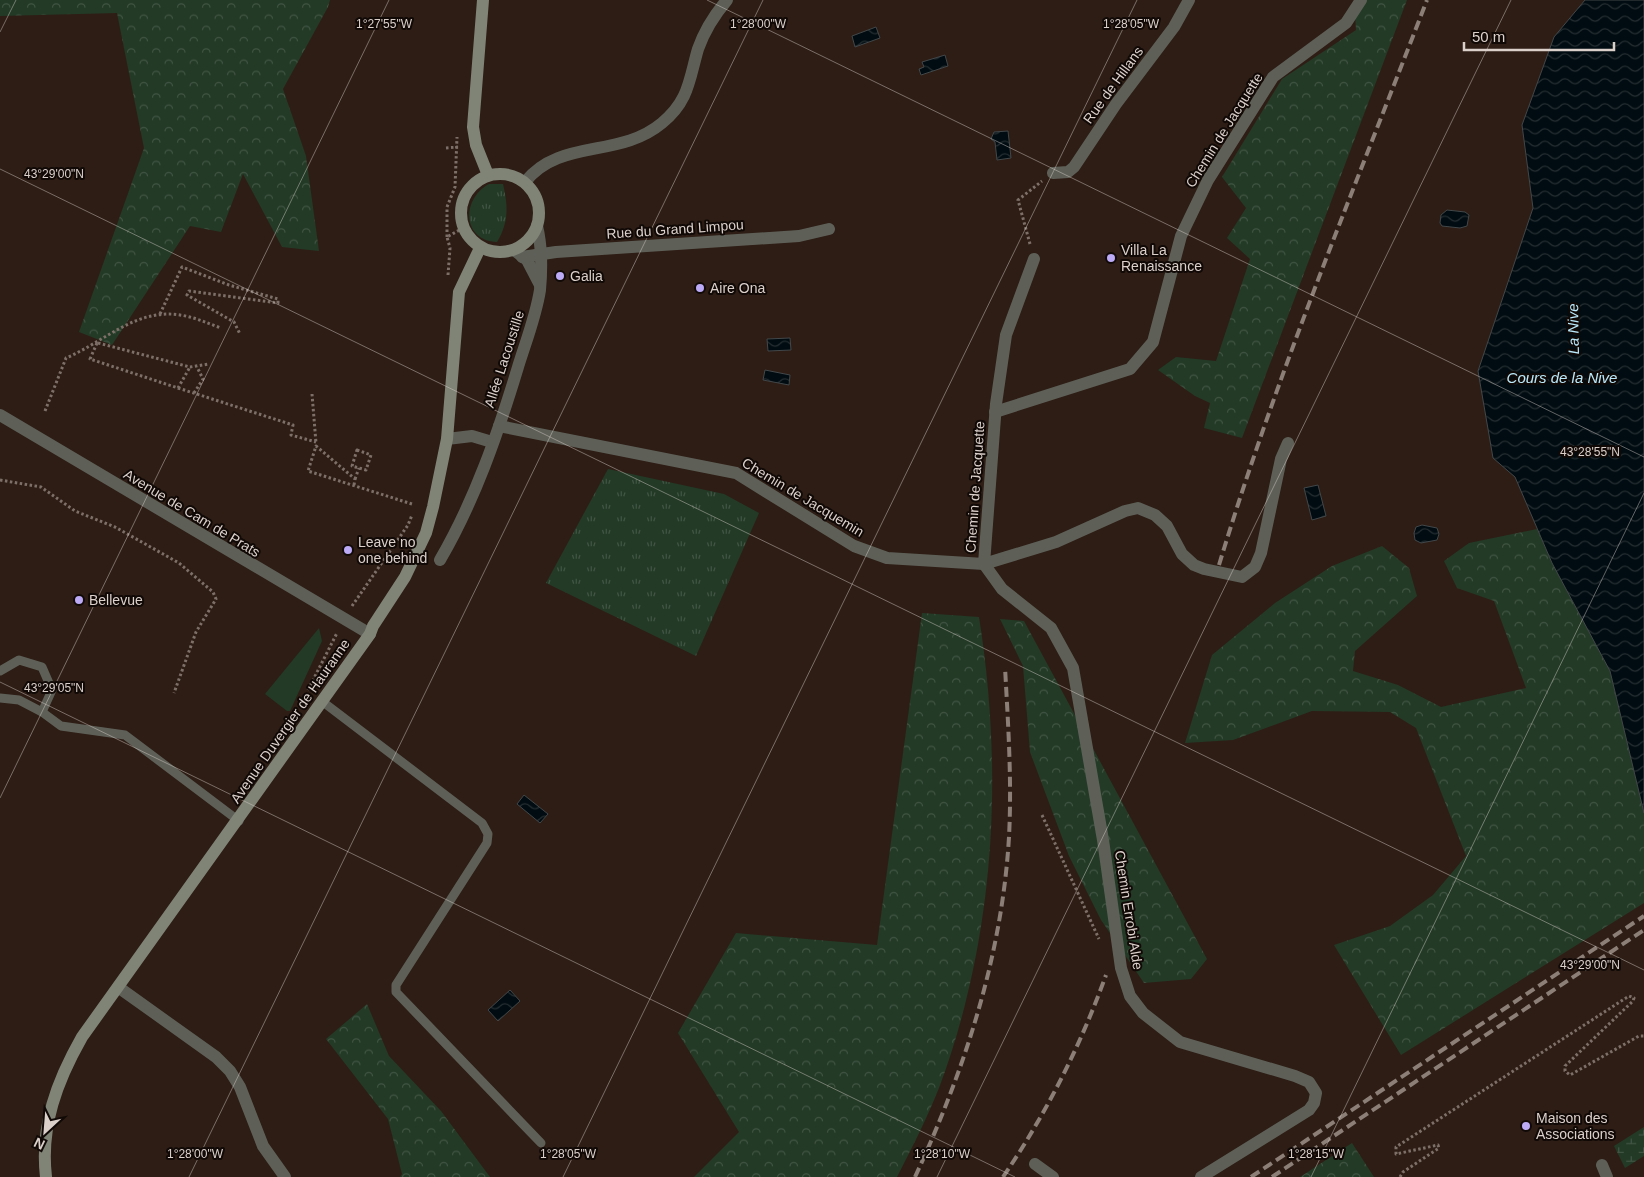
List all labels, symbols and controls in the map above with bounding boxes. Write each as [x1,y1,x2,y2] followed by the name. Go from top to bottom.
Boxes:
[356,17,413,31] text: 1°27'55"W
[730,17,787,31] text: 1°28'00"W
[1103,17,1160,31] text: 1°28'05"W
[1464,20,1614,52] scale bar
[1472,28,1505,45] text: 50 m
[1080,43,1146,127] street label: Rue de Hillans
[1182,69,1266,190] street label: Chemin de Jacquette
[24,167,84,181] text: 43°29'00"N
[606,216,744,242] street label: Rue du Grand Limpou
[1121,242,1202,274] place label: Villa La Renaissance
[1105,252,1117,264] marker: Villa La Renaissance
[570,268,603,284] place label: Galia
[554,270,566,282] marker: Galia
[710,280,765,296] place label: Aire Ona
[694,282,706,294] marker: Aire Ona
[1564,303,1582,355] water label: La Nive
[481,308,527,410] street label: Allée Lacoustille
[1507,369,1617,386] water label: Cours de la Nive
[962,420,988,554] street label: Chemin de Jacquette
[1560,445,1620,459] text: 43°28'55"N
[739,454,867,540] street label: Chemin de Jacquemin
[121,466,263,560] street label: Avenue de Cam de Prats
[358,534,427,566] place label: Leave no one behind
[342,544,354,556] marker: Leave no one behind
[89,592,143,608] place label: Bellevue
[73,594,85,606] marker: Bellevue
[227,636,353,806] street label: Avenue Duvergier de Hauranne
[24,681,84,695] text: 43°29'05"N
[1112,849,1146,971] street label: Chemin Errobi Alde
[1560,958,1620,972] text: 43°29'00"N
[20,1107,70,1157] north arrow
[1536,1110,1615,1142] place label: Maison des Associations
[1520,1120,1532,1132] marker: Maison des Associations
[31,1134,47,1153] text: N
[167,1147,224,1161] text: 1°28'00"W
[540,1147,597,1161] text: 1°28'05"W
[914,1147,971,1161] text: 1°28'10"W
[1288,1147,1345,1161] text: 1°28'15"W

